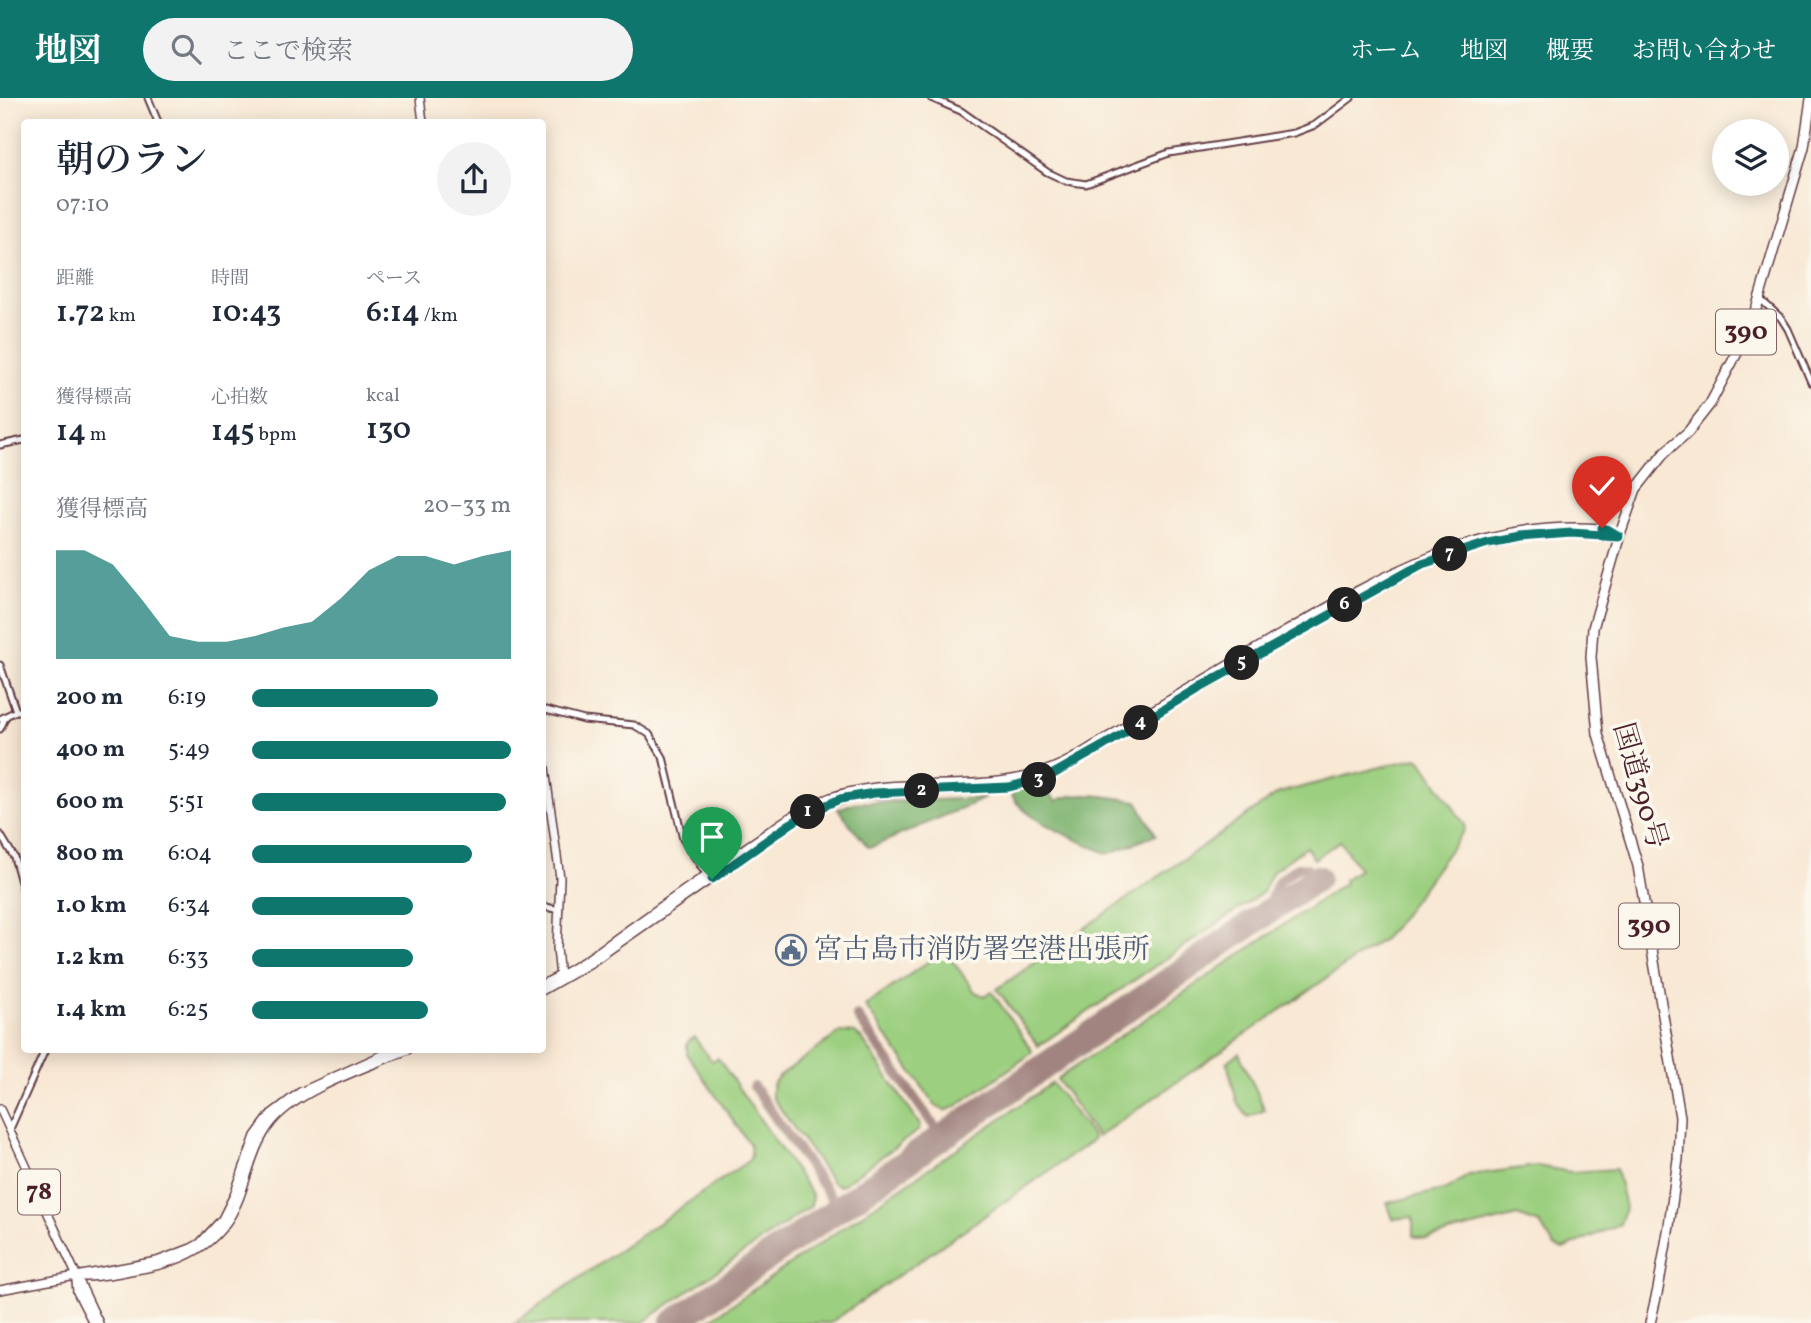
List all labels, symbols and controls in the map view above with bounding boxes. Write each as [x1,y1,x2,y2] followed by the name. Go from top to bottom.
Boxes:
[143,18,633,81] search box
[35,30,101,76] text: 地図
[167,30,205,68] icon: search
[223,34,353,70] text: ここで検索
[1350,35,1422,69] text: ホーム
[1460,35,1508,69] text: 地図
[1546,35,1594,69] text: 概要
[1632,35,1776,69] text: お問い合わせ
[1712,119,1789,196] map controls
[1712,119,1789,196] button: layers
[56,136,208,189] text: 朝のラン
[437,142,511,216] button: share
[56,189,109,221] text: 07:10
[56,266,94,292] text: 距離
[211,266,249,292] text: 時間
[366,266,422,292] text: ペース
[56,292,105,334] text: 1.72
[211,292,281,334] text: 10:43
[366,292,420,334] text: 6:14
[105,303,136,329] text: km
[420,303,458,329] text: /km
[1716,310,1776,354] road number: 390
[366,383,400,409] text: kcal
[56,385,132,411] text: 獲得標高
[211,385,268,411] text: 心拍数
[366,409,411,451] text: 130
[56,411,86,453] text: 14
[211,411,255,453] text: 145
[86,422,107,448] text: m
[255,422,297,448] text: bpm
[1572,456,1632,528] pin
[1583,467,1621,505] icon: check
[423,490,511,522] text: 20–33 m
[56,494,148,526] text: 獲得標高
[1432,536,1468,572] pin: 7
[1445,540,1454,566] text: 7
[1328,588,1362,622] pin: 6
[1339,591,1350,617] text: 6
[1224,646,1260,680] pin: 5
[1237,649,1246,675] text: 5
[56,682,123,714] text: 200 m
[168,682,206,714] text: 6:19
[1124,706,1158,740] pin: 4
[1135,709,1146,735] text: 4
[1602,718,1676,854] street label: 国道390号
[56,734,125,766] text: 400 m
[168,734,209,766] text: 5:49
[1021,762,1056,798] pin: 3
[1034,766,1043,792] text: 3
[904,774,940,808] pin: 2
[917,777,926,803] text: 2
[56,786,124,818] text: 600 m
[168,786,204,818] text: 5:51
[790,794,826,830] pin: 1
[804,798,811,824] text: 1
[682,807,742,879] pin
[693,818,731,856] icon: arrive
[56,838,124,870] text: 800 m
[168,838,212,870] text: 6:04
[56,890,127,922] text: 1.0 km
[168,890,211,922] text: 6:34
[1619,904,1679,948] road number: 390
[814,931,1150,970] place label: 宮古島市消防署空港出張所
[774,933,808,967] public building icon: 宮古島市消防署空港出張所
[56,942,125,974] text: 1.2 km
[168,942,209,974] text: 6:33
[56,994,127,1026] text: 1.4 km
[168,994,208,1026] text: 6:25
[18,1170,60,1214] road number: 78

